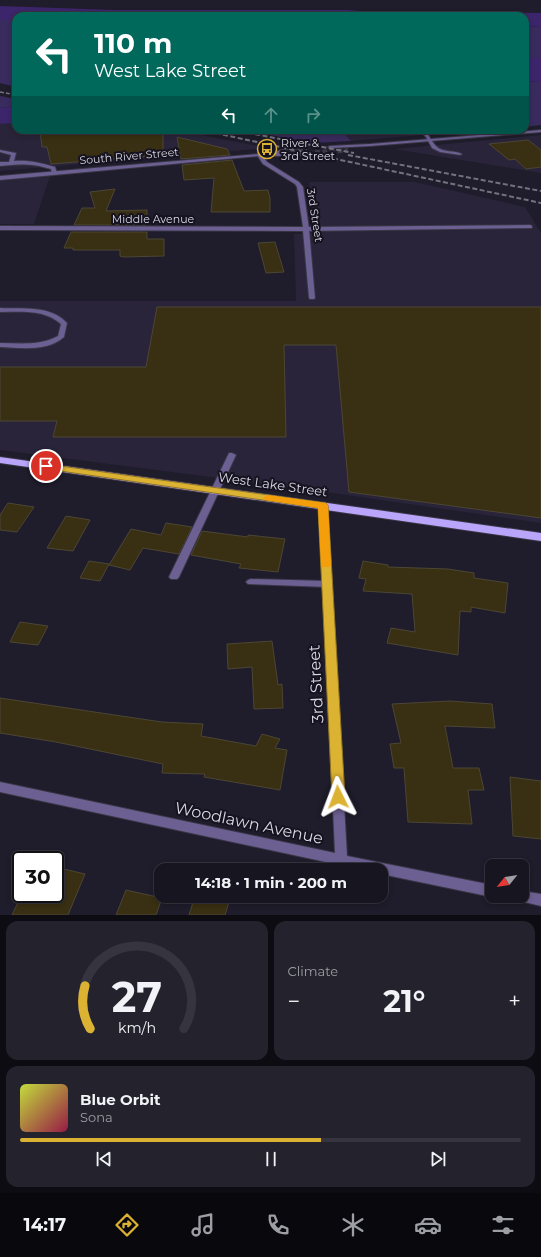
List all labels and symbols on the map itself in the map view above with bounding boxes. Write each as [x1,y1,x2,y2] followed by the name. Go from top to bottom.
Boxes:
[281,136,336,163] place label: River & 3rd Street
[256,138,278,160] bus stop icon: River & 3rd Street
[79,145,180,167] street label: South River Street
[304,187,326,243] street label: 3rd Street
[112,212,195,226] street label: Middle Avenue
[29,449,63,483] pin
[217,468,329,500] street label: West Lake Street
[304,644,328,724] street label: 3rd Street
[317,776,359,818] position arrow
[173,798,325,848] street label: Woodlawn Avenue
[12,851,64,903] speed limit sign: 30
[485,859,529,903] north arrow

